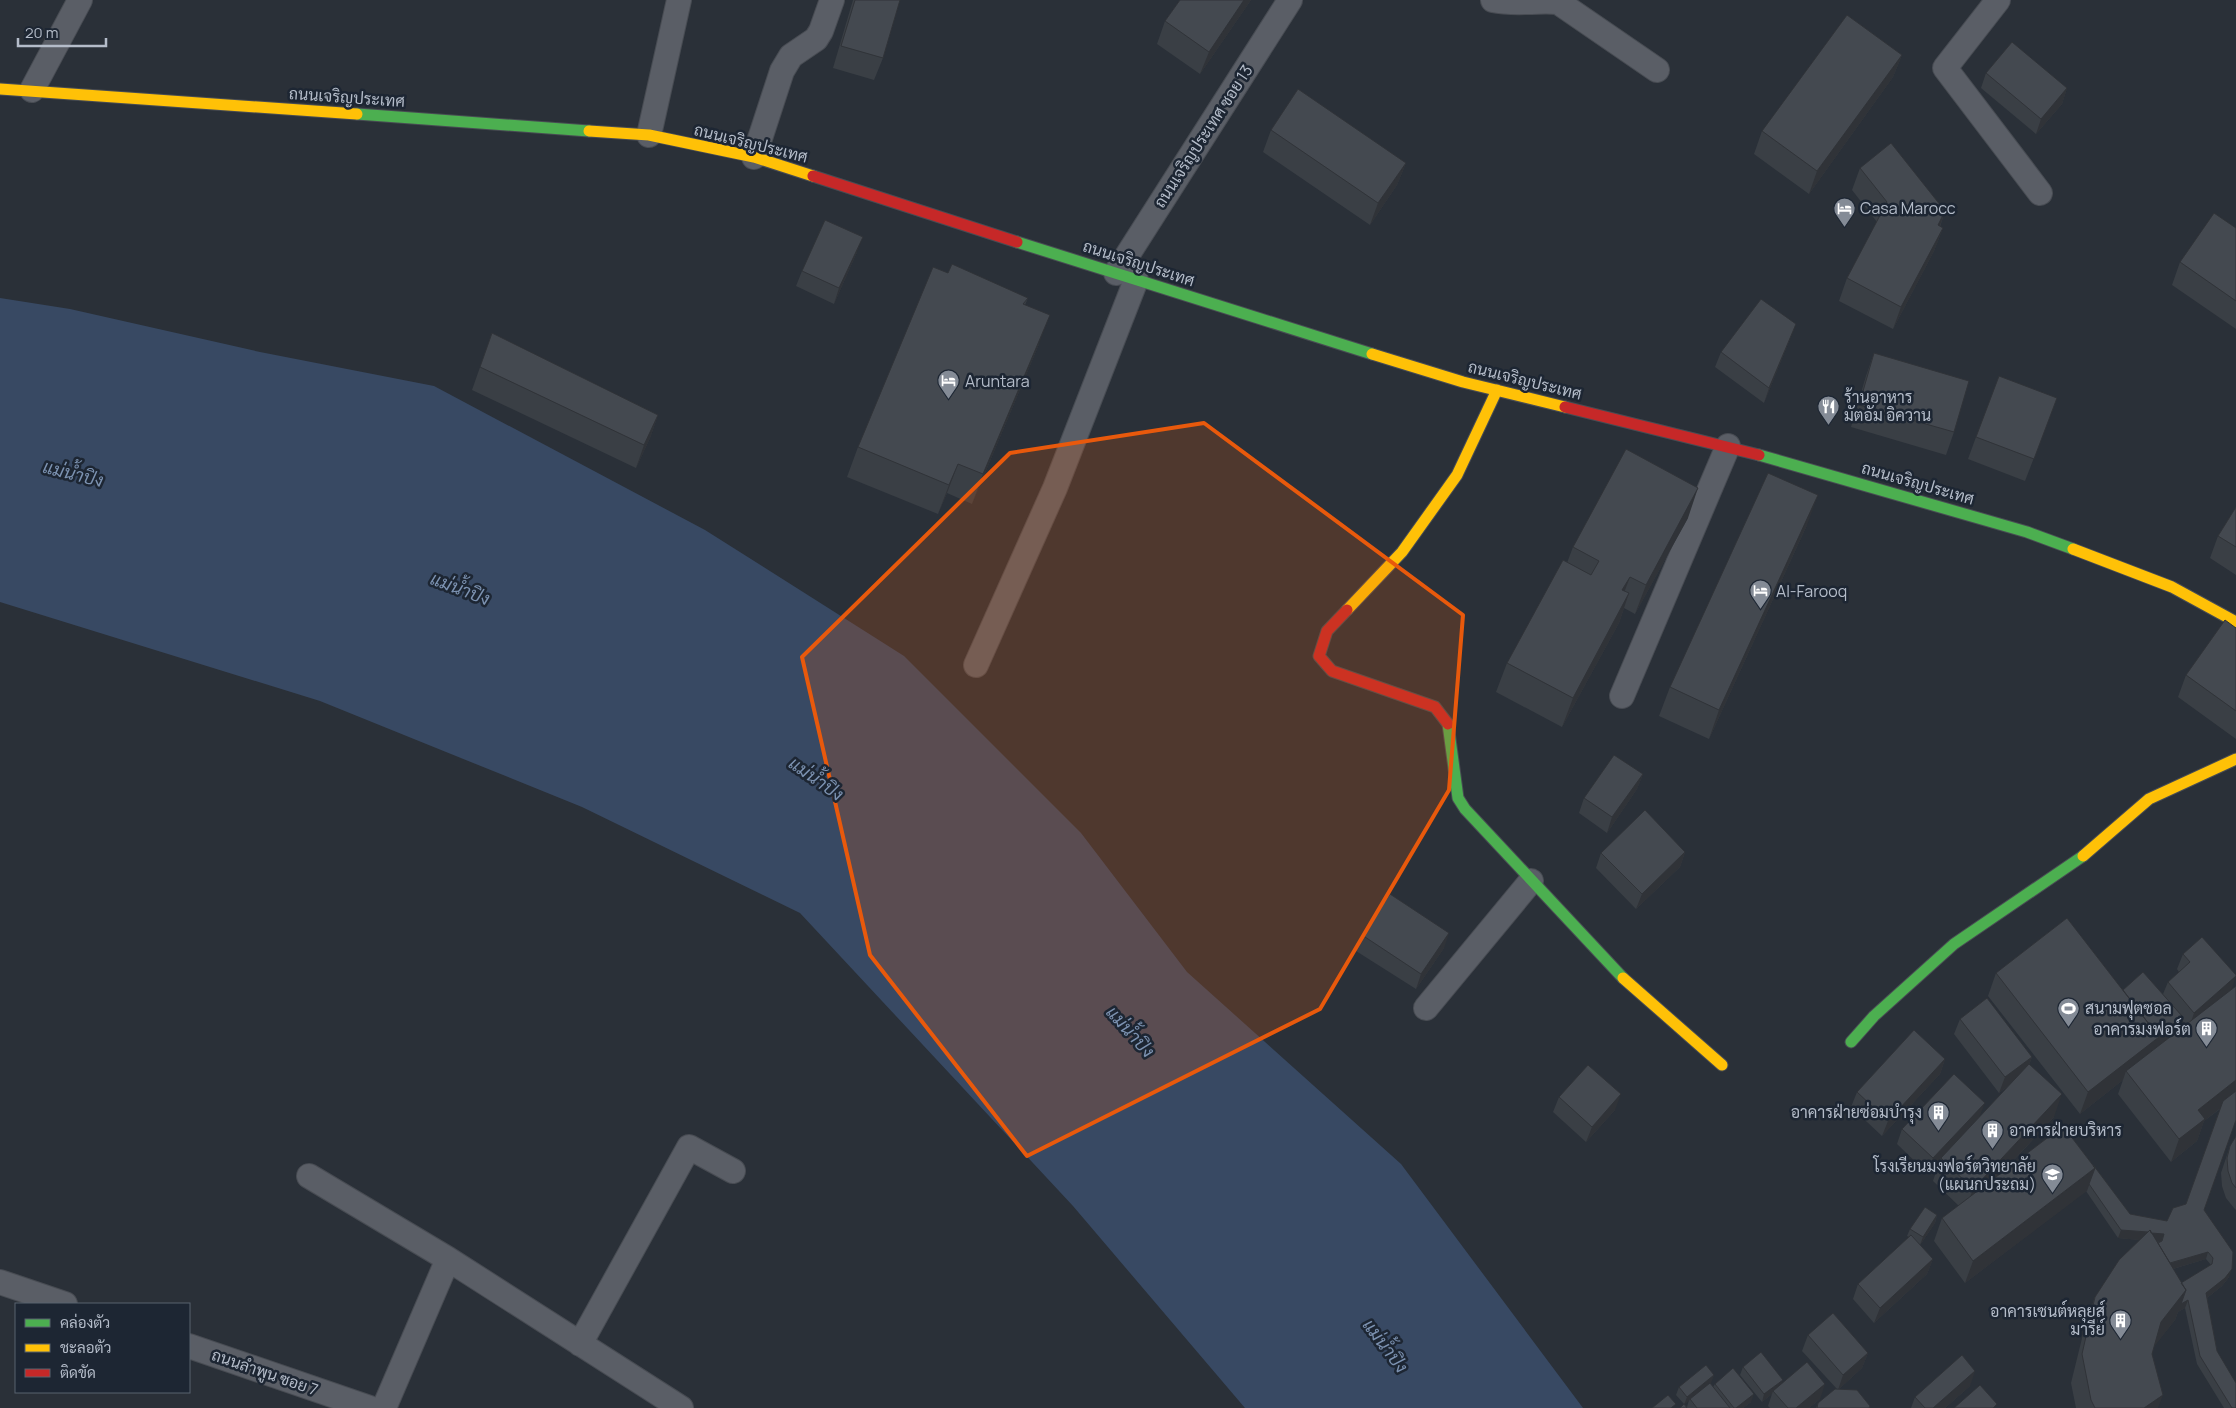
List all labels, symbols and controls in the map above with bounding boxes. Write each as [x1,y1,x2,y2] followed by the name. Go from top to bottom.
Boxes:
[18,15,105,47] scale bar
[25,22,58,43] text: 20 m
[1148,60,1258,212] street label: ถนนเจริญประเทศ ซอย 13
[288,82,406,112] street label: ถนนเจริญประเทศ
[692,118,810,168] street label: ถนนเจริญประเทศ
[1832,196,1856,227] hotel icon: Casa Marocc
[1860,197,1956,219] place label: Casa Marocc
[1080,235,1198,291] street label: ถนนเจริญประเทศ
[1466,355,1584,405] street label: ถนนเจริญประเทศ
[937,369,961,400] hotel icon: Aruntara
[965,370,1030,392] place label: Aruntara
[1844,386,1931,426] place label: ร้านอาหาร มัตอัม อิควาน
[1816,394,1840,425] restaurant icon: ร้านอาหาร มัตอัม อิควาน
[40,451,107,492] water label: แม่น้ำปิง
[1859,456,1977,510] street label: ถนนเจริญประเทศ
[427,563,495,610] water label: แม่น้ำปิง
[1748,579,1772,610] hotel icon: Al-Farooq
[1776,580,1847,602] place label: Al-Farooq
[784,748,850,806] water label: แม่น้ำปิง
[2057,996,2081,1027] sports icon: สนามฟุตซอล
[2085,997,2172,1020] place label: สนามฟุตซอล
[1101,998,1163,1062] water label: แม่น้ำปิง
[2093,1017,2191,1040] place label: อาคารมงฟอร์ต
[2195,1017,2219,1048] building icon: อาคารมงฟอร์ต
[1926,1100,1950,1131] building icon: อาคารฝ่ายซ่อมบำรุง
[1791,1101,1922,1124] place label: อาคารฝ่ายซ่อมบำรุง
[1981,1118,2005,1149] building icon: อาคารฝ่ายบริหาร
[2009,1119,2122,1141] place label: อาคารฝ่ายบริหาร
[1872,1154,2036,1195] place label: โรงเรียนมงฟอร์ตวิทยาลัย (แผนกประถม)
[2040,1163,2064,1194] school or university icon: โรงเรียนมงฟอร์ตวิทยาลัย (แผนกประถม)
[1990,1299,2105,1340] place label: อาคารเซนต์หลุยส์ มารีย์
[15,1303,190,1393] legend
[2109,1308,2133,1339] building icon: อาคารเซนต์หลุยส์ มารีย์
[60,1312,110,1333] text: คล่องตัว
[1358,1312,1416,1377] water label: แม่น้ำปิง
[60,1337,111,1358] text: ชะลอตัว
[208,1343,321,1401] street label: ถนนลำพูน ซอย 7
[60,1362,96,1383] text: ติดขัด

